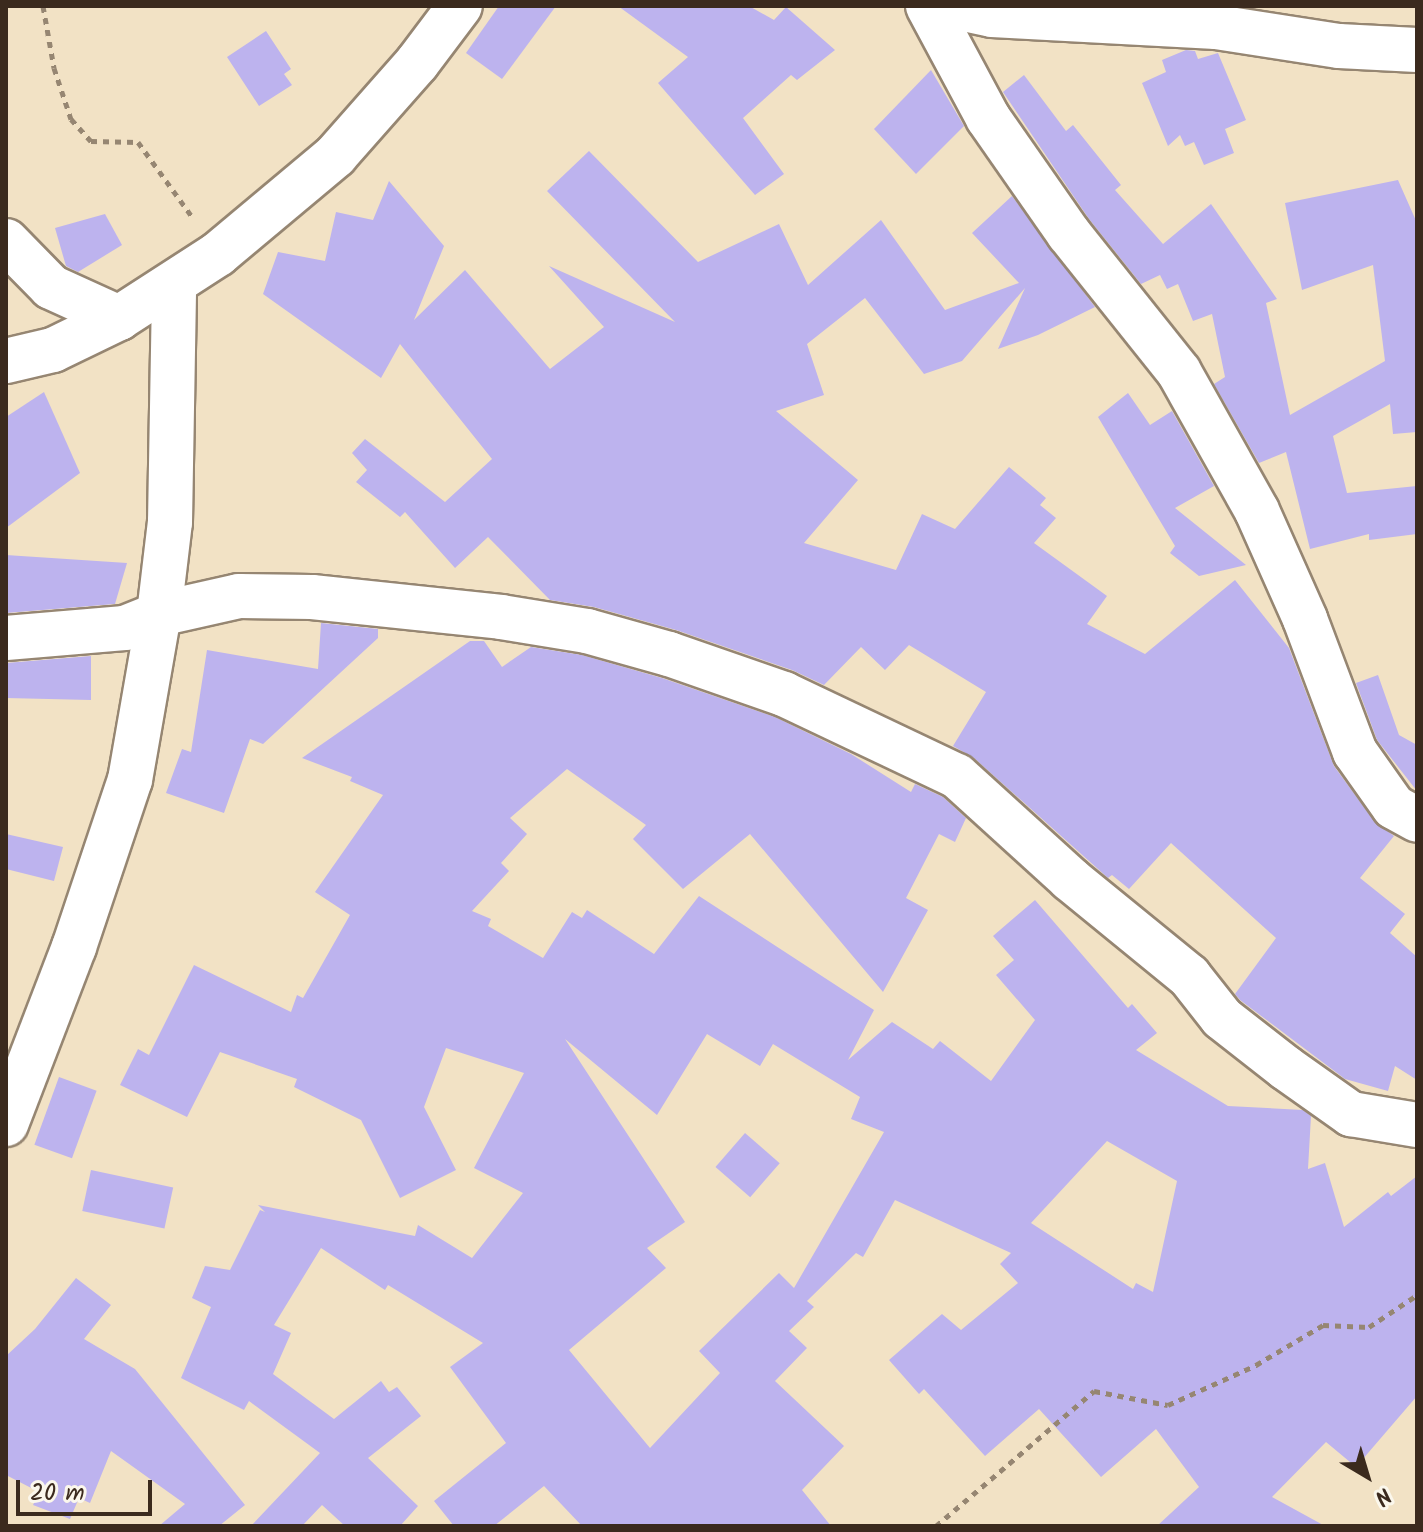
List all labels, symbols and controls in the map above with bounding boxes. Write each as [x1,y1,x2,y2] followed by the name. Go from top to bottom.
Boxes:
[1327,1436,1407,1516] north arrow
[20,1464,156,1514] scale bar
[30,1474,85,1513] text: 20 m
[1366,1477,1398,1513] text: N

